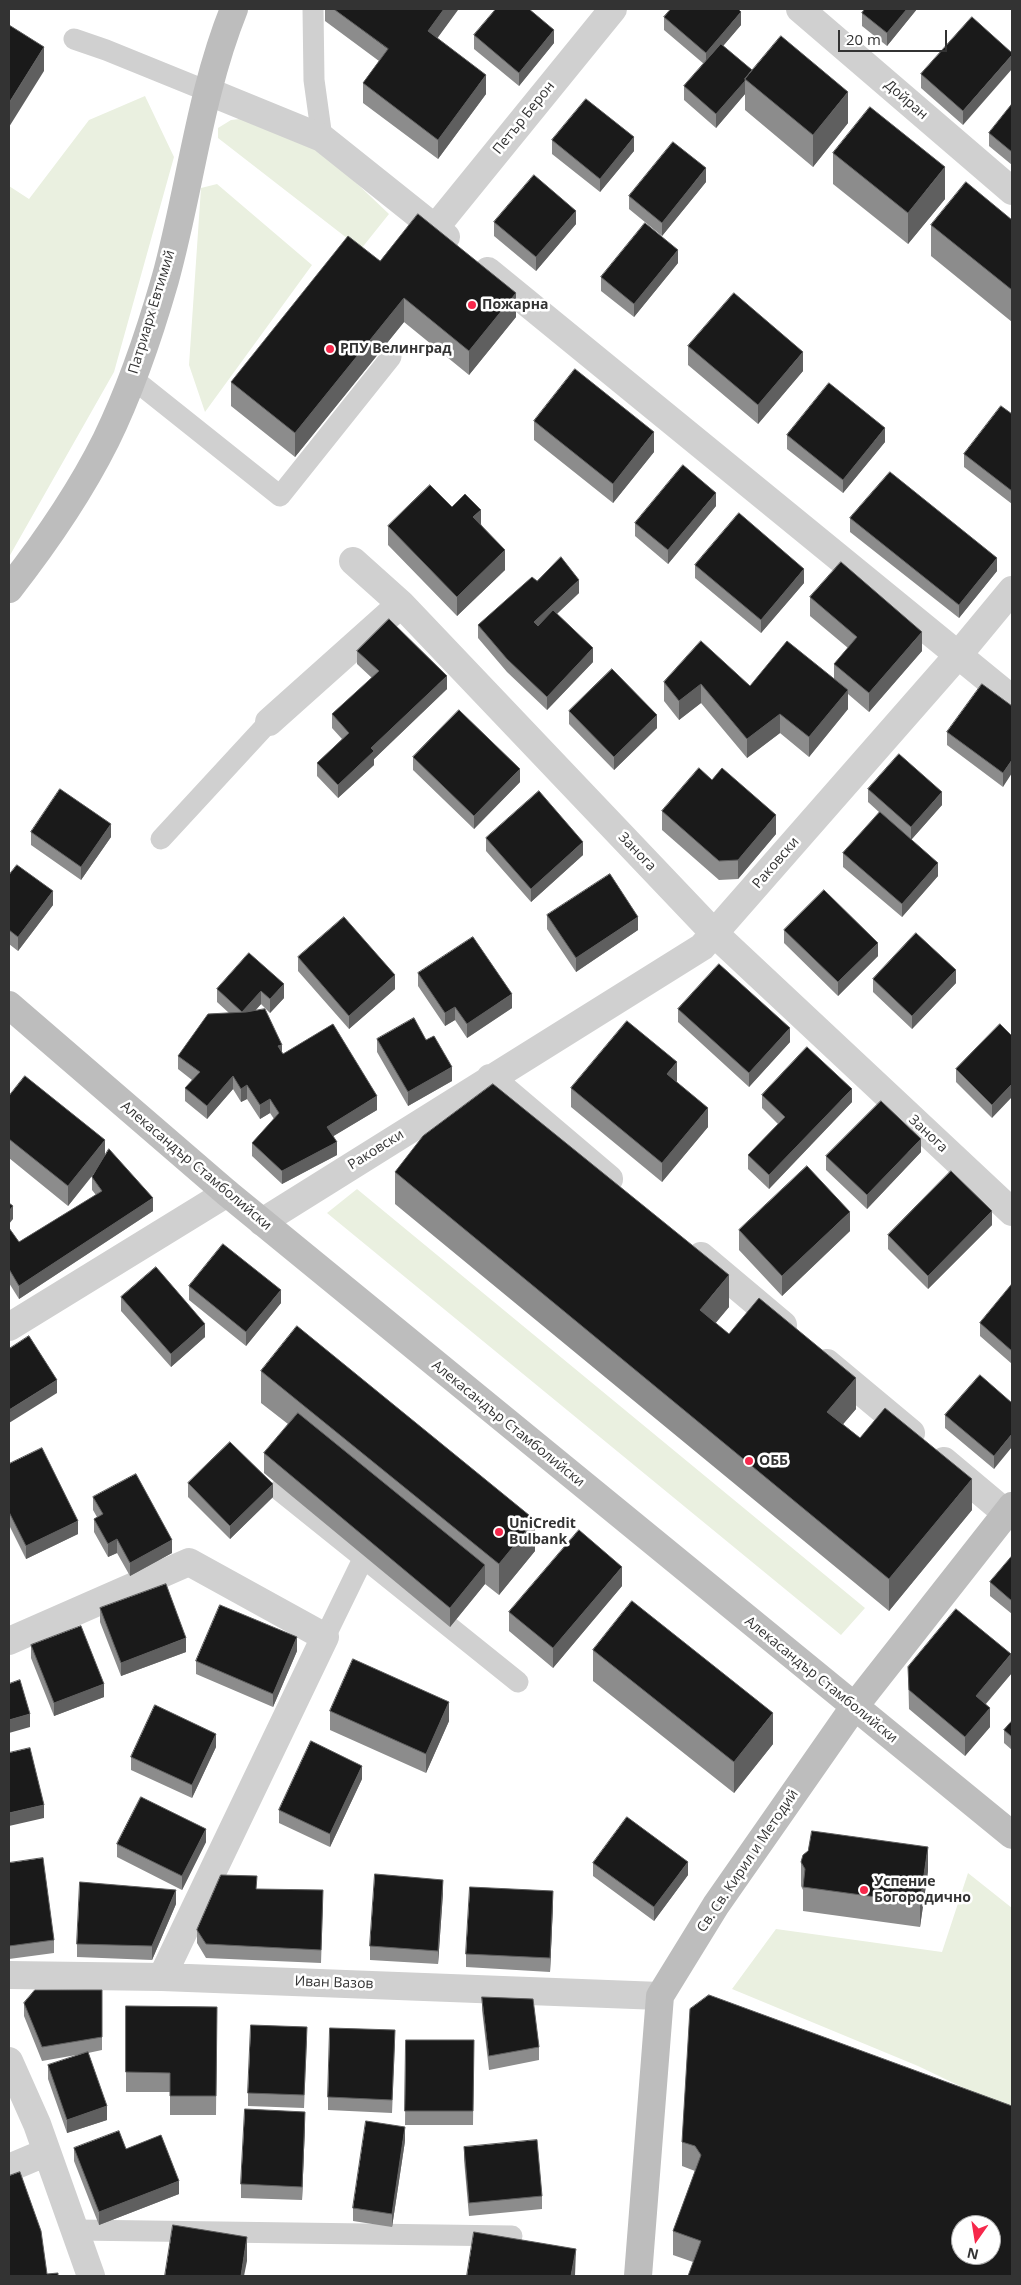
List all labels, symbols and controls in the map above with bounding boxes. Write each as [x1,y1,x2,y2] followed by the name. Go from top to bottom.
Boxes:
[841,20,950,52] scale bar
[846,29,881,49] text: 20 m
[881,77,931,123] street label: Дойран
[490,78,558,158] street label: Петър Берон
[125,248,179,376] street label: Патриарх Евтимий
[482,297,548,313] place label: Пожарна
[466,299,478,311] marker: Пожарна
[340,341,452,357] place label: РПУ Велинград
[324,343,336,355] marker: РПУ Велинград
[615,829,659,875] street label: Занога
[749,834,803,892] street label: Раковски
[117,1098,275,1234] street label: Алекасандър Стамболийски
[905,1112,951,1156] street label: Занога
[345,1126,407,1174] street label: Раковски
[428,1357,588,1491] street label: Алекасандър Стамболийски
[759,1453,788,1469] place label: ОББ
[743,1455,755,1467] marker: ОББ
[509,1516,576,1548] place label: UniCredit Bulbank
[493,1526,505,1538] marker: UniCredit Bulbank
[741,1613,901,1747] street label: Алекасандър Стамболийски
[694,1786,802,1936] street label: Св. Св. Кирил и Методий
[874,1874,971,1906] place label: Успение Богородично
[858,1884,870,1896] marker: Успение Богородично
[294,1973,374,1993] street label: Иван Вазов
[951,2215,1001,2265] north arrow
[965,2244,980,2265] text: N

